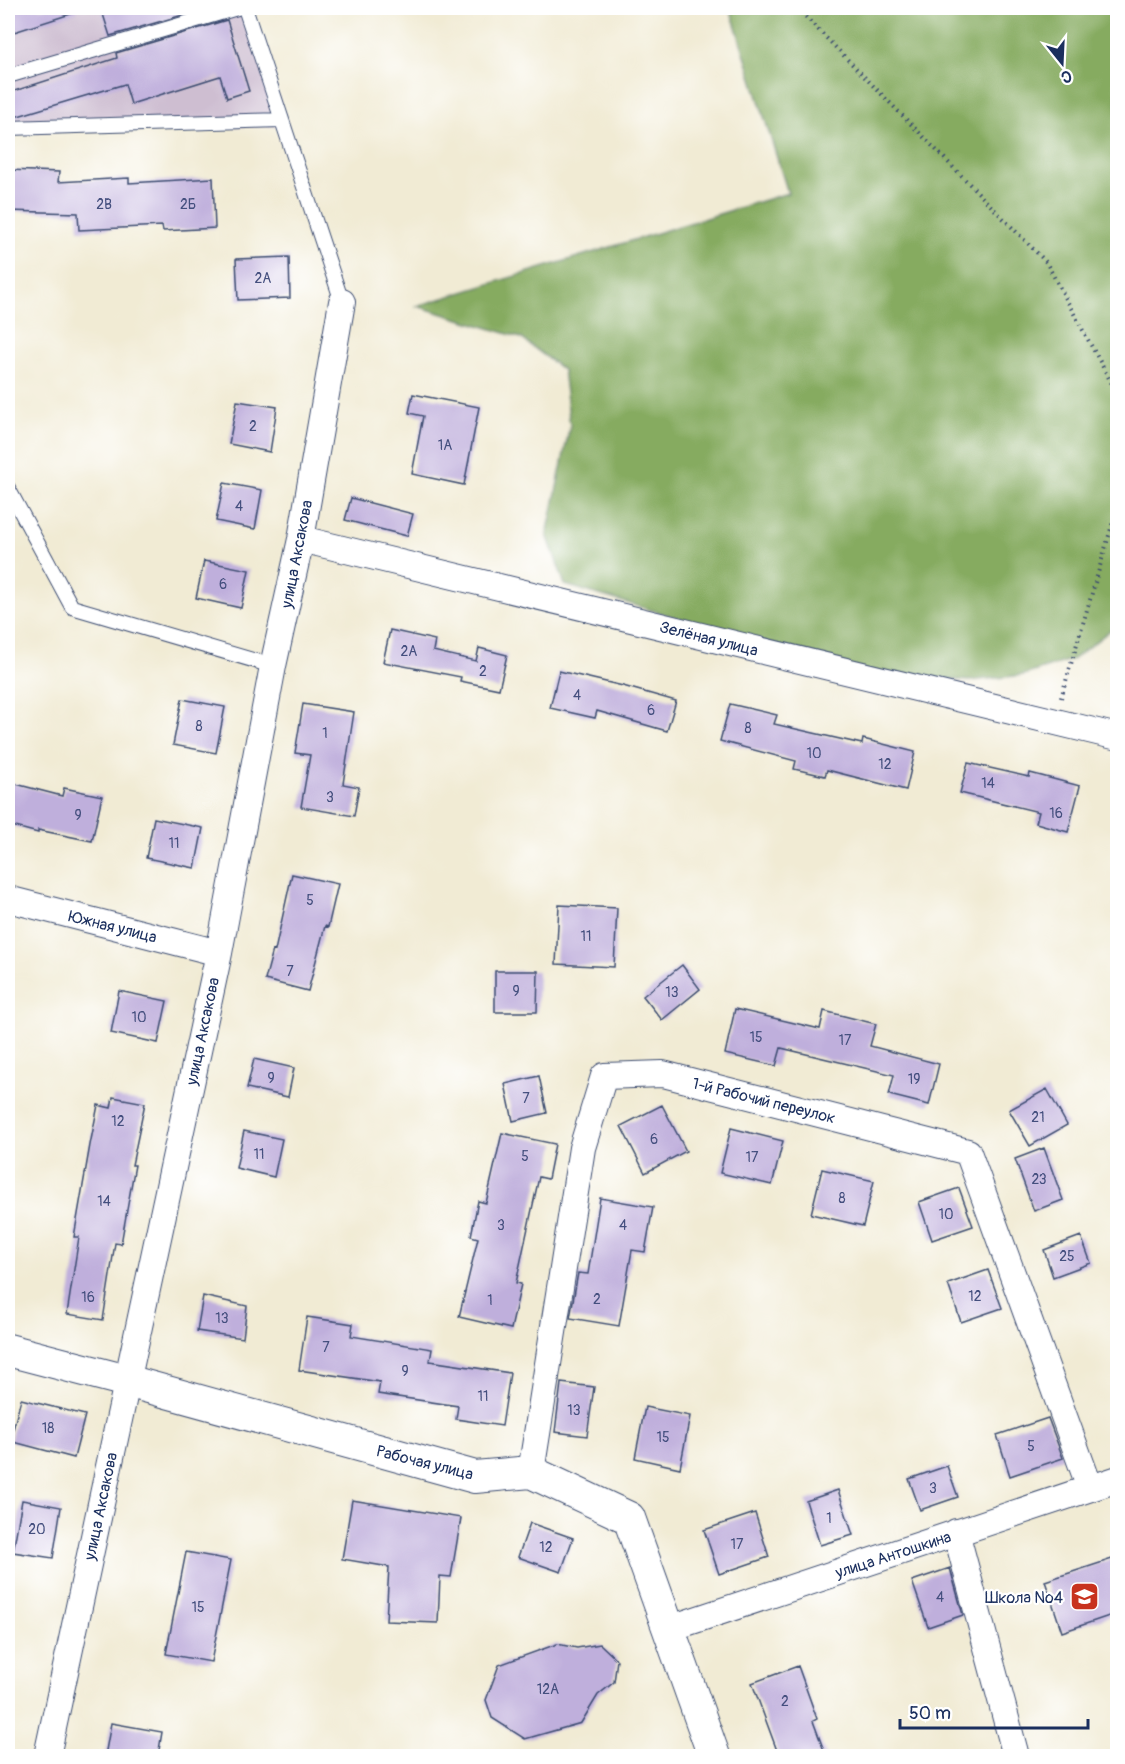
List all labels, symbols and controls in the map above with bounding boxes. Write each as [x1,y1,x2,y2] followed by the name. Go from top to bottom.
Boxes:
[1032,33,1092,93] north arrow
[1058,65,1074,87] text: С
[96,196,112,213] house number: 2В
[180,196,196,213] house number: 2Б
[255,270,271,287] house number: 2А
[249,418,257,435] house number: 2
[438,437,452,454] house number: 1А
[235,498,243,515] house number: 4
[277,498,317,611] street label: улица Аксакова
[219,576,227,593] house number: 6
[657,617,760,661] street label: Зелёная улица
[401,643,417,660] house number: 2А
[479,663,487,680] house number: 2
[573,687,581,704] house number: 4
[647,702,655,719] house number: 6
[195,718,203,735] house number: 8
[744,720,752,737] house number: 8
[322,725,328,742] house number: 1
[806,745,822,762] house number: 10
[878,756,892,773] house number: 12
[981,775,995,792] house number: 14
[326,789,334,806] house number: 3
[1049,805,1063,822] house number: 16
[74,807,82,824] house number: 9
[169,835,179,852] house number: 11
[306,892,314,909] house number: 5
[67,906,159,948] street label: Южная улица
[581,928,591,945] house number: 11
[286,963,294,980] house number: 7
[182,975,224,1088] street label: улица Аксакова
[512,983,520,1000] house number: 9
[665,984,679,1001] house number: 13
[131,1009,147,1026] house number: 10
[749,1029,763,1046] house number: 15
[839,1032,852,1049] house number: 17
[267,1070,275,1087] house number: 9
[908,1071,920,1088] house number: 19
[690,1074,837,1128] street label: 1-й Рабочий переулок
[522,1090,530,1107] house number: 7
[1031,1109,1045,1126] house number: 21
[111,1113,125,1130] house number: 12
[650,1131,658,1148] house number: 6
[254,1146,264,1163] house number: 11
[521,1148,529,1165] house number: 5
[746,1149,759,1166] house number: 17
[1031,1171,1047,1188] house number: 23
[838,1190,846,1207] house number: 8
[97,1193,111,1210] house number: 14
[938,1206,954,1223] house number: 10
[497,1217,505,1234] house number: 3
[619,1217,627,1234] house number: 4
[1059,1248,1075,1265] house number: 25
[968,1288,982,1305] house number: 12
[81,1289,95,1306] house number: 16
[593,1291,601,1308] house number: 2
[487,1292,493,1309] house number: 1
[215,1310,229,1327] house number: 13
[322,1339,330,1356] house number: 7
[401,1363,409,1380] house number: 9
[478,1388,488,1405] house number: 11
[567,1402,581,1419] house number: 13
[42,1420,54,1437] house number: 18
[656,1429,670,1446] house number: 15
[1027,1438,1035,1455] house number: 5
[374,1441,475,1485] street label: Рабочая улица
[80,1450,122,1563] street label: улица Аксакова
[929,1480,937,1497] house number: 3
[826,1510,832,1527] house number: 1
[28,1521,46,1538] house number: 20
[832,1527,954,1583] street label: улица Антошкина
[731,1536,744,1553] house number: 17
[539,1539,553,1556] house number: 12
[1068,1581,1100,1613] school or university icon: Школа №4
[985,1588,1063,1608] place label: Школа №4
[936,1589,944,1606] house number: 4
[191,1599,205,1616] house number: 15
[537,1681,559,1698] house number: 12А
[900,1692,1088,1730] scale bar
[781,1693,789,1710] house number: 2
[909,1702,951,1725] text: 50 m

